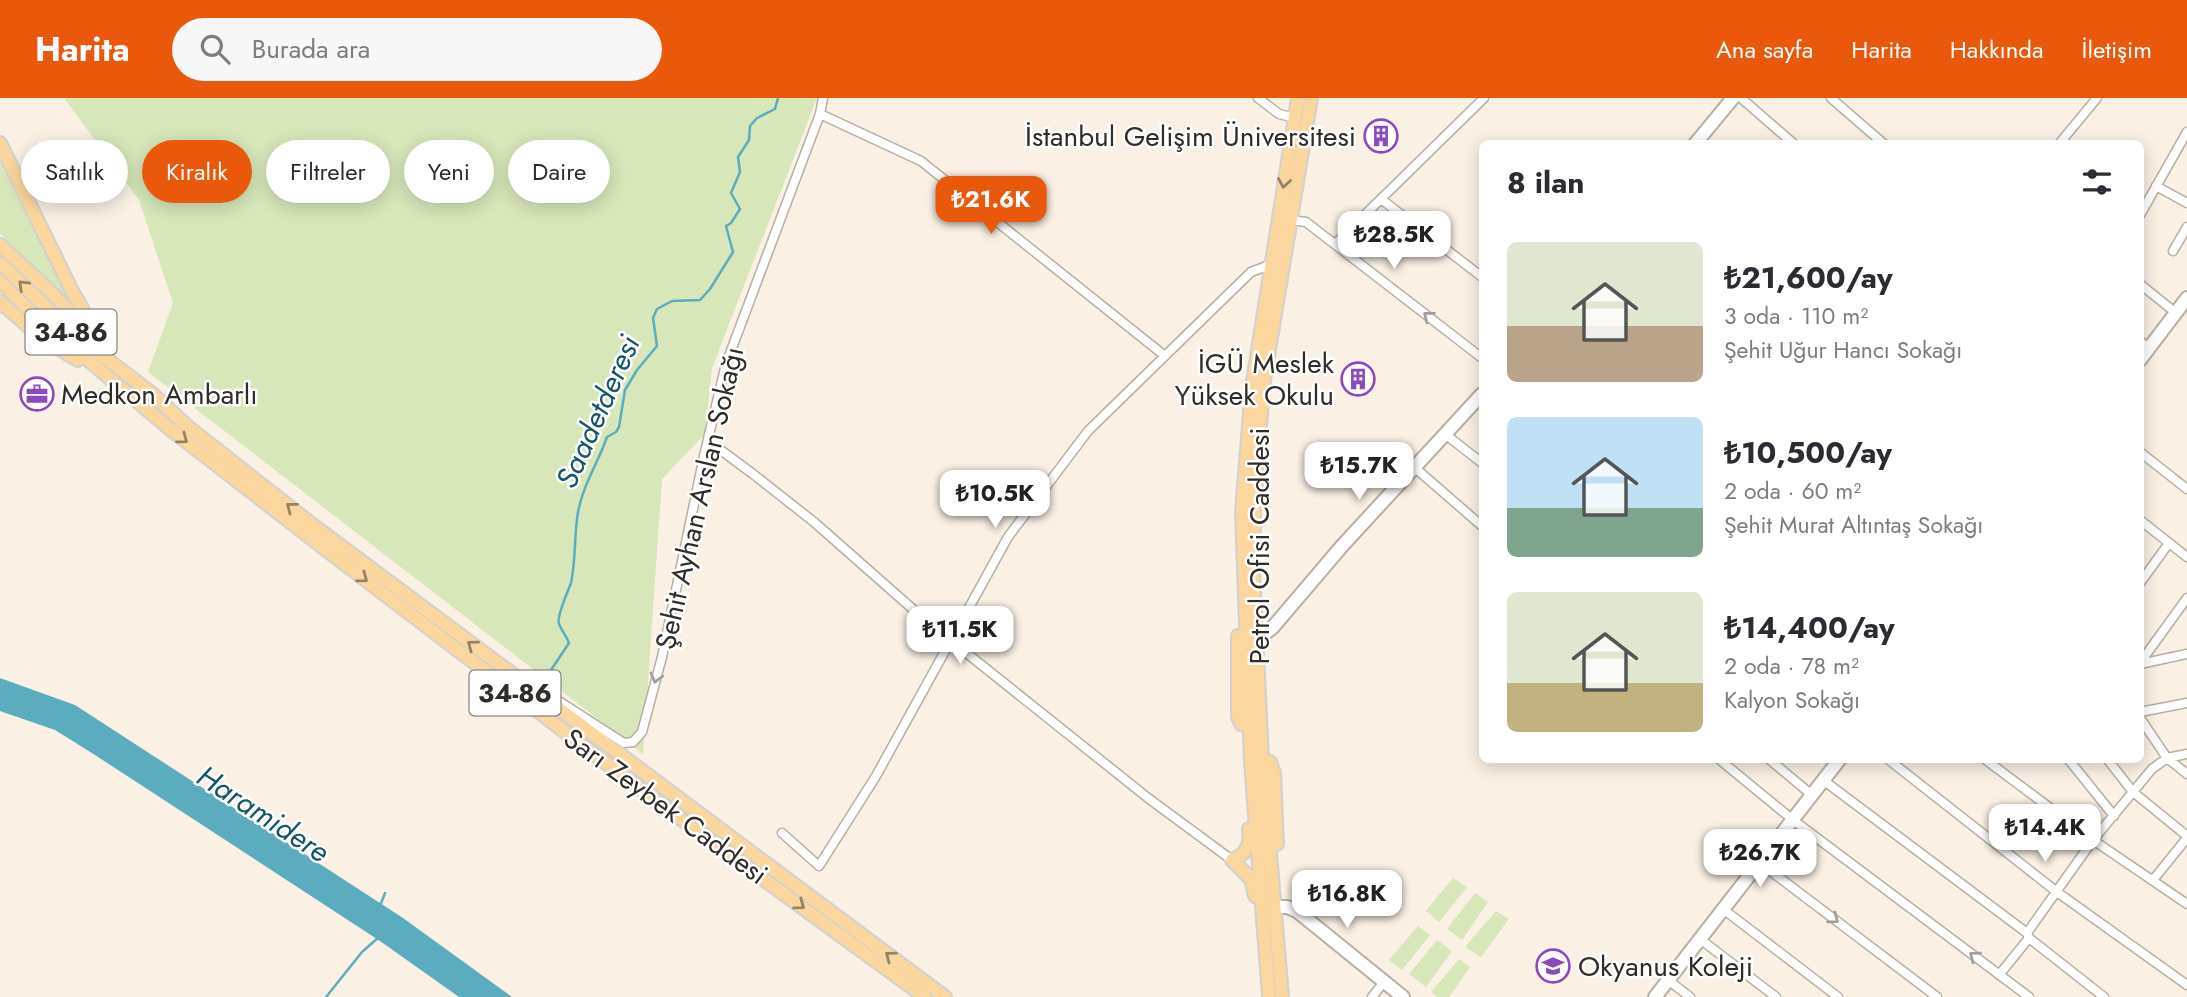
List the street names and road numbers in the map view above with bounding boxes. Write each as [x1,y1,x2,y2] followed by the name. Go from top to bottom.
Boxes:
[25,310,116,354] road number: 34-86
[645,343,754,654] street label: Şehit Ayhan Arslan Sokağı
[1239,428,1280,664] street label: Petrol Ofisi Caddesi
[470,670,560,716] road number: 34-86
[555,718,776,895] street label: Sarı Zeybek Caddesi

